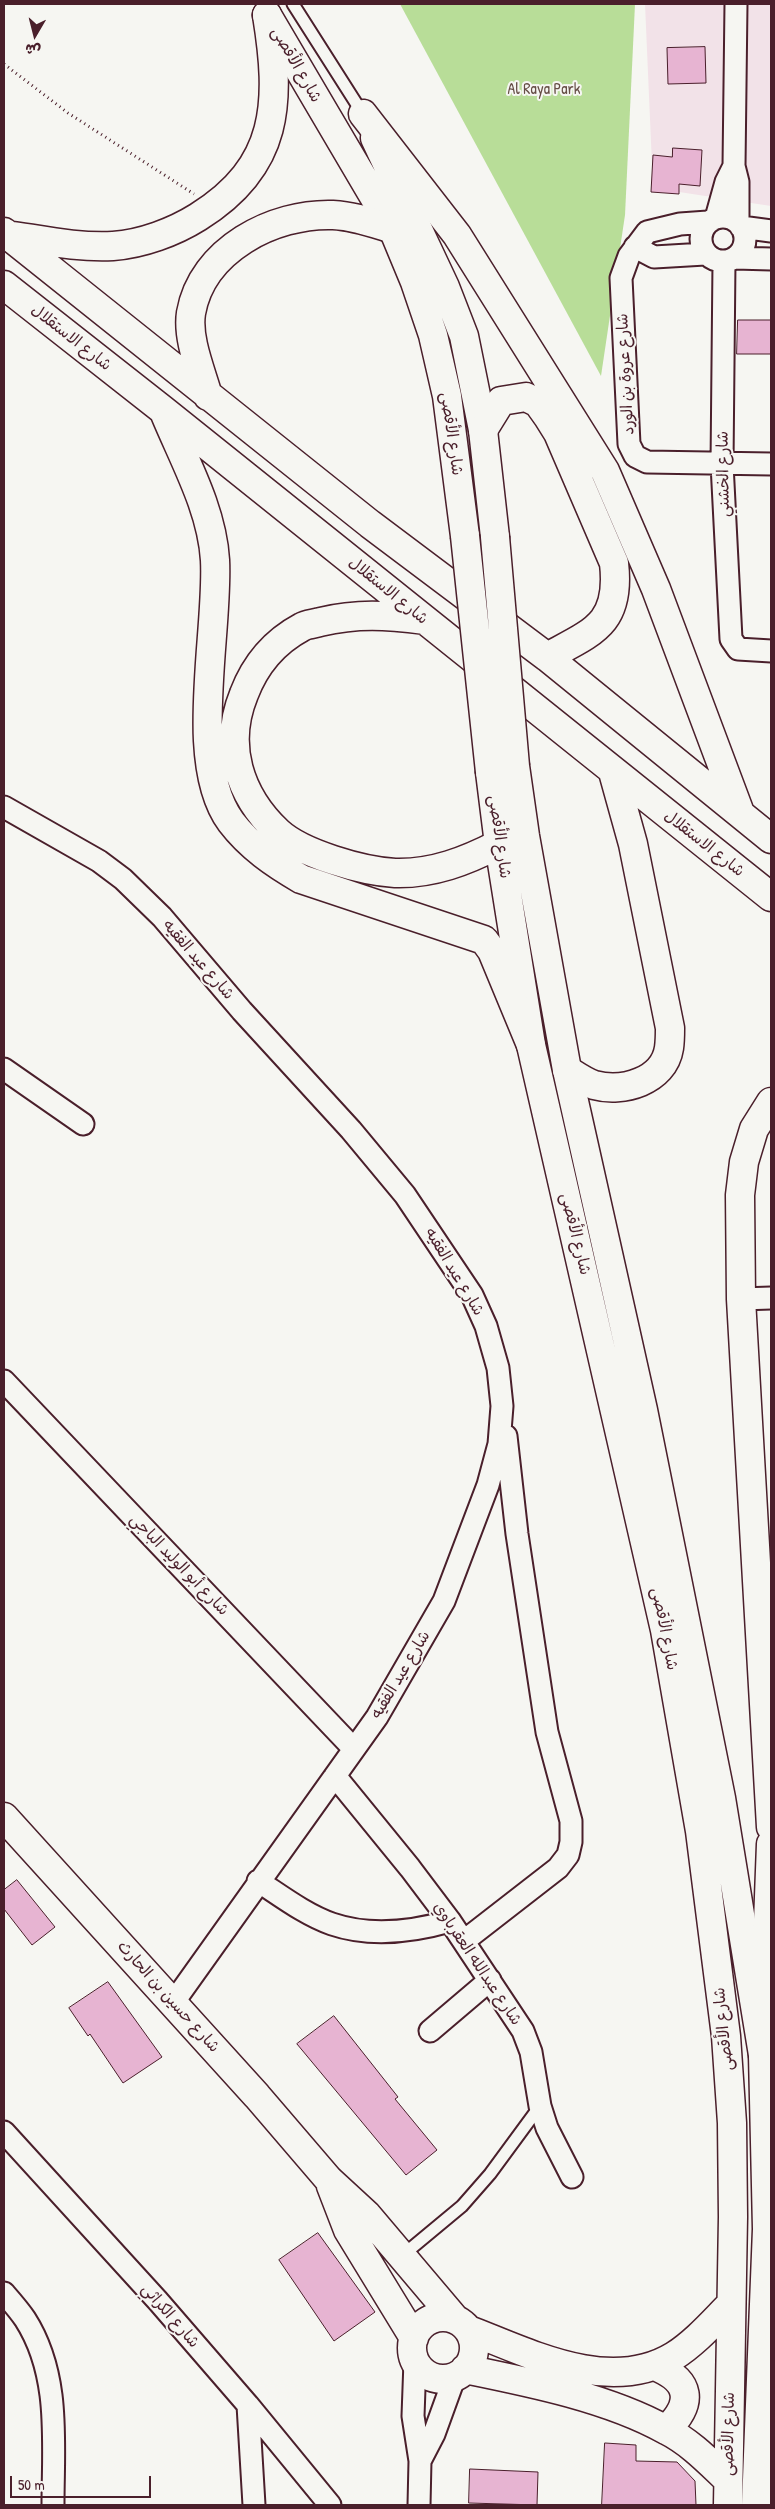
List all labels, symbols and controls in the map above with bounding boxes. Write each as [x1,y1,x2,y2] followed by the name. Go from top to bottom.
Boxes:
[10,10,60,60] north arrow
[267,24,325,106] street label: شارع الأقصى
[24,40,42,61] text: ش
[508,80,580,100] park label: Al Raya Park
[27,301,115,375] street label: شارع الاستقلال
[613,313,639,435] street label: شارع عروة بن الورد
[436,391,466,477] street label: شارع الأقصى
[714,431,734,517] street label: شارع الخشني
[344,553,432,629] street label: شارع الاستقلال
[484,794,514,880] street label: شارع الأقصى
[660,807,748,881] street label: شارع الاستقلال
[158,916,238,1004] street label: شارع عيد الفقيه
[556,1191,594,1277] street label: شارع الأقصى
[420,1225,488,1319] street label: شارع عيد الفقيه
[126,1510,232,1620] street label: شارع أبو الوليد الباجي
[647,1586,681,1672] street label: شارع الأقصى
[367,1628,435,1722] street label: شارع عيد الفقيه
[429,1899,525,2029] street label: شارع عبدالله العقرباوي
[113,1937,223,2057] street label: شارع حسين بن الحارث
[710,1986,738,2072] street label: شارع الأقصى
[137,2280,203,2352] street label: شارع الكراثي
[719,2392,739,2476] street label: شارع الأقصى
[12,2466,154,2498] scale bar
[18,2474,45,2495] text: 50 m

